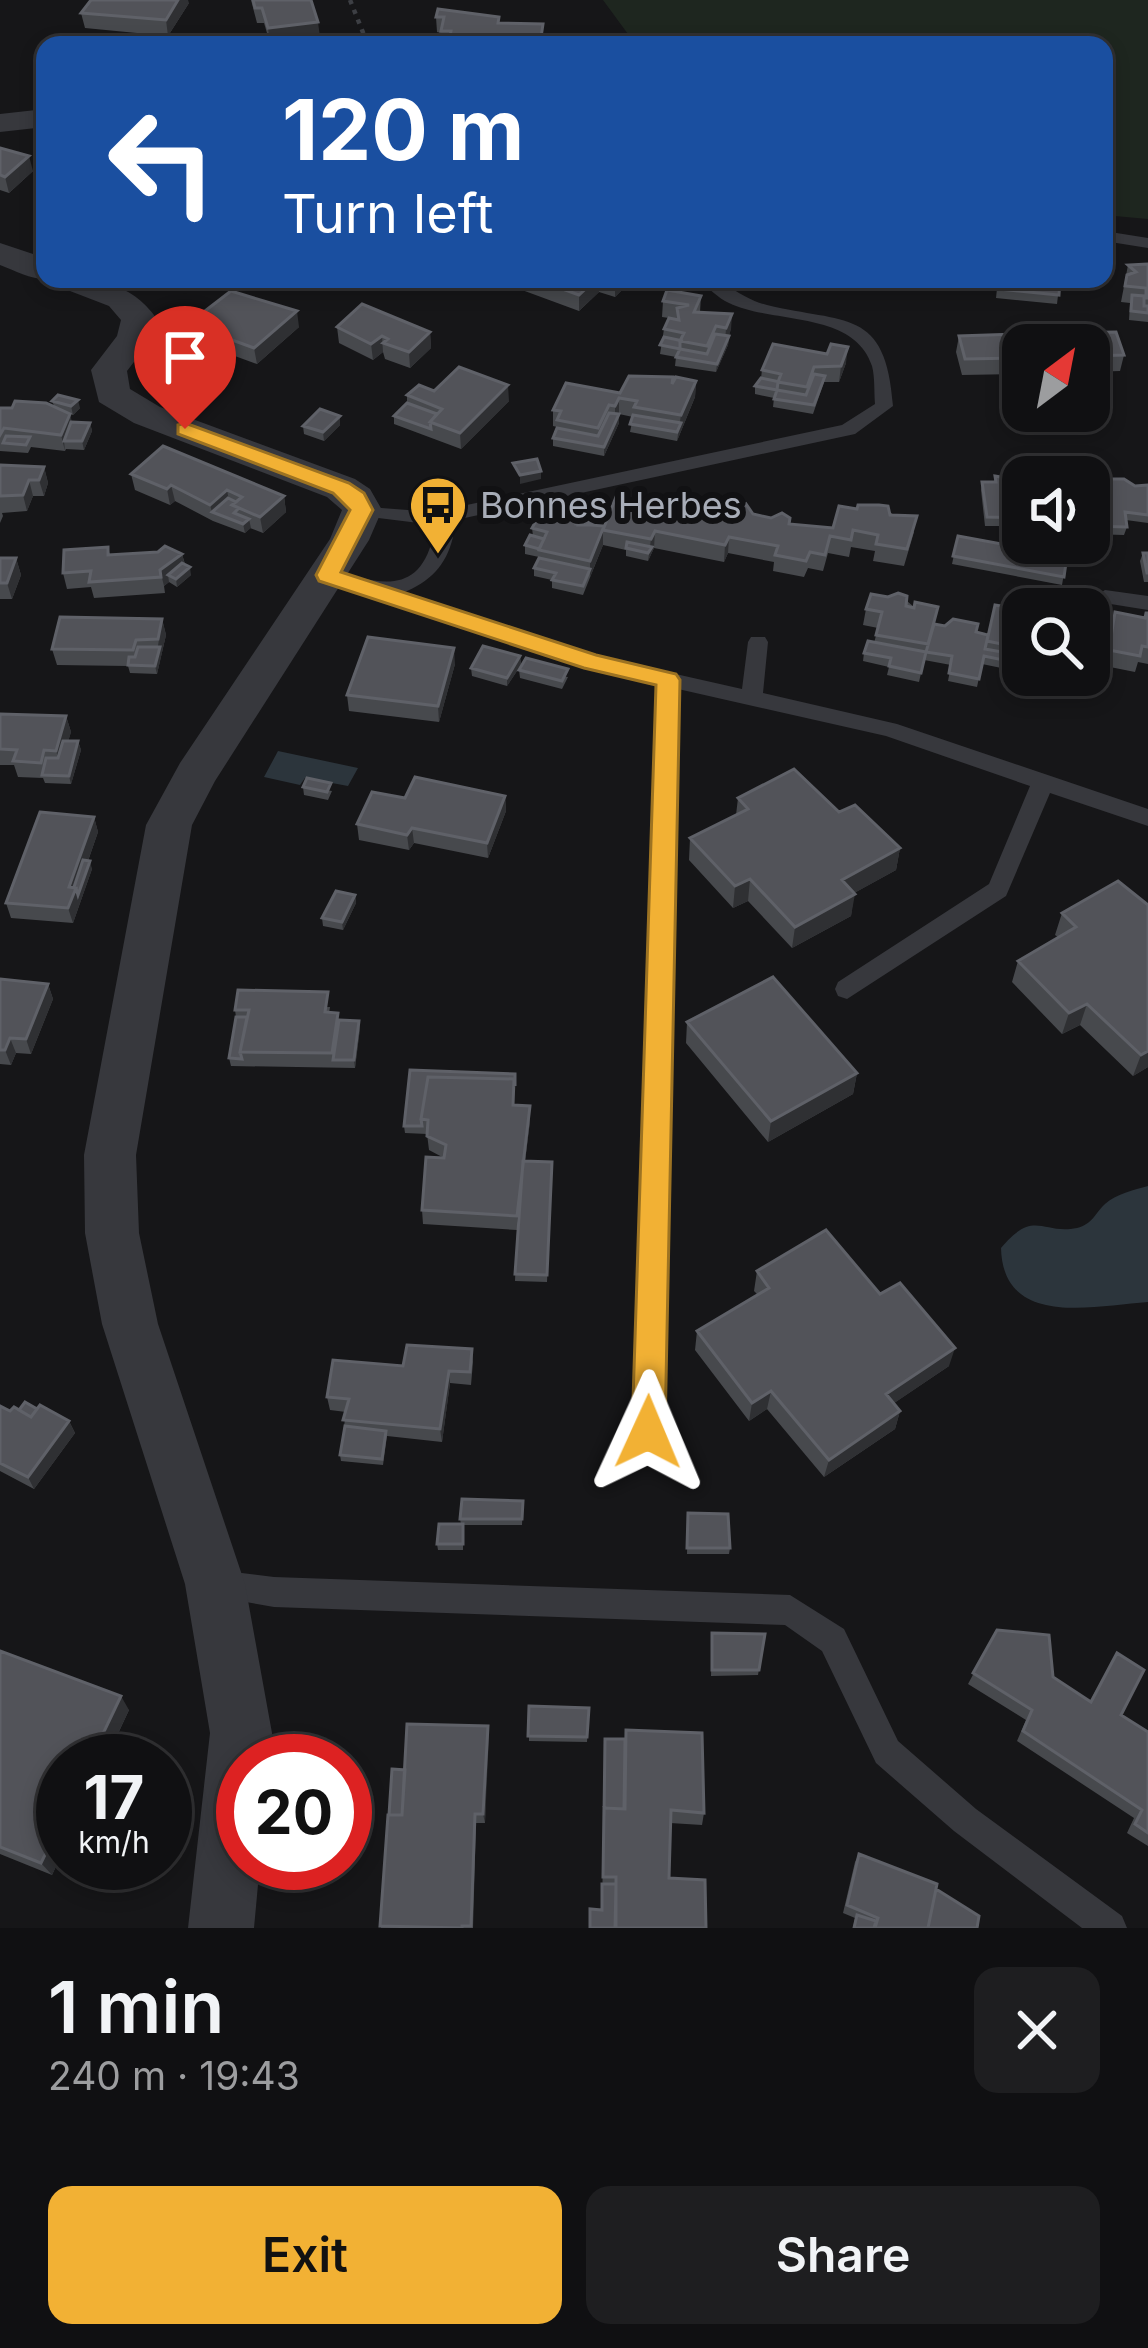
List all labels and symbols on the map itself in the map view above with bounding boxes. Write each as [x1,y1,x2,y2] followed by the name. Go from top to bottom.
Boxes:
[134,306,236,429] pin
[1002,324,1110,432] north arrow
[407,474,469,556] bus stop icon: Bonnes Herbes
[480,483,742,527] place label: Bonnes Herbes
[585,1369,711,1495] position arrow
[216,1734,372,1890] speed limit sign: 20

